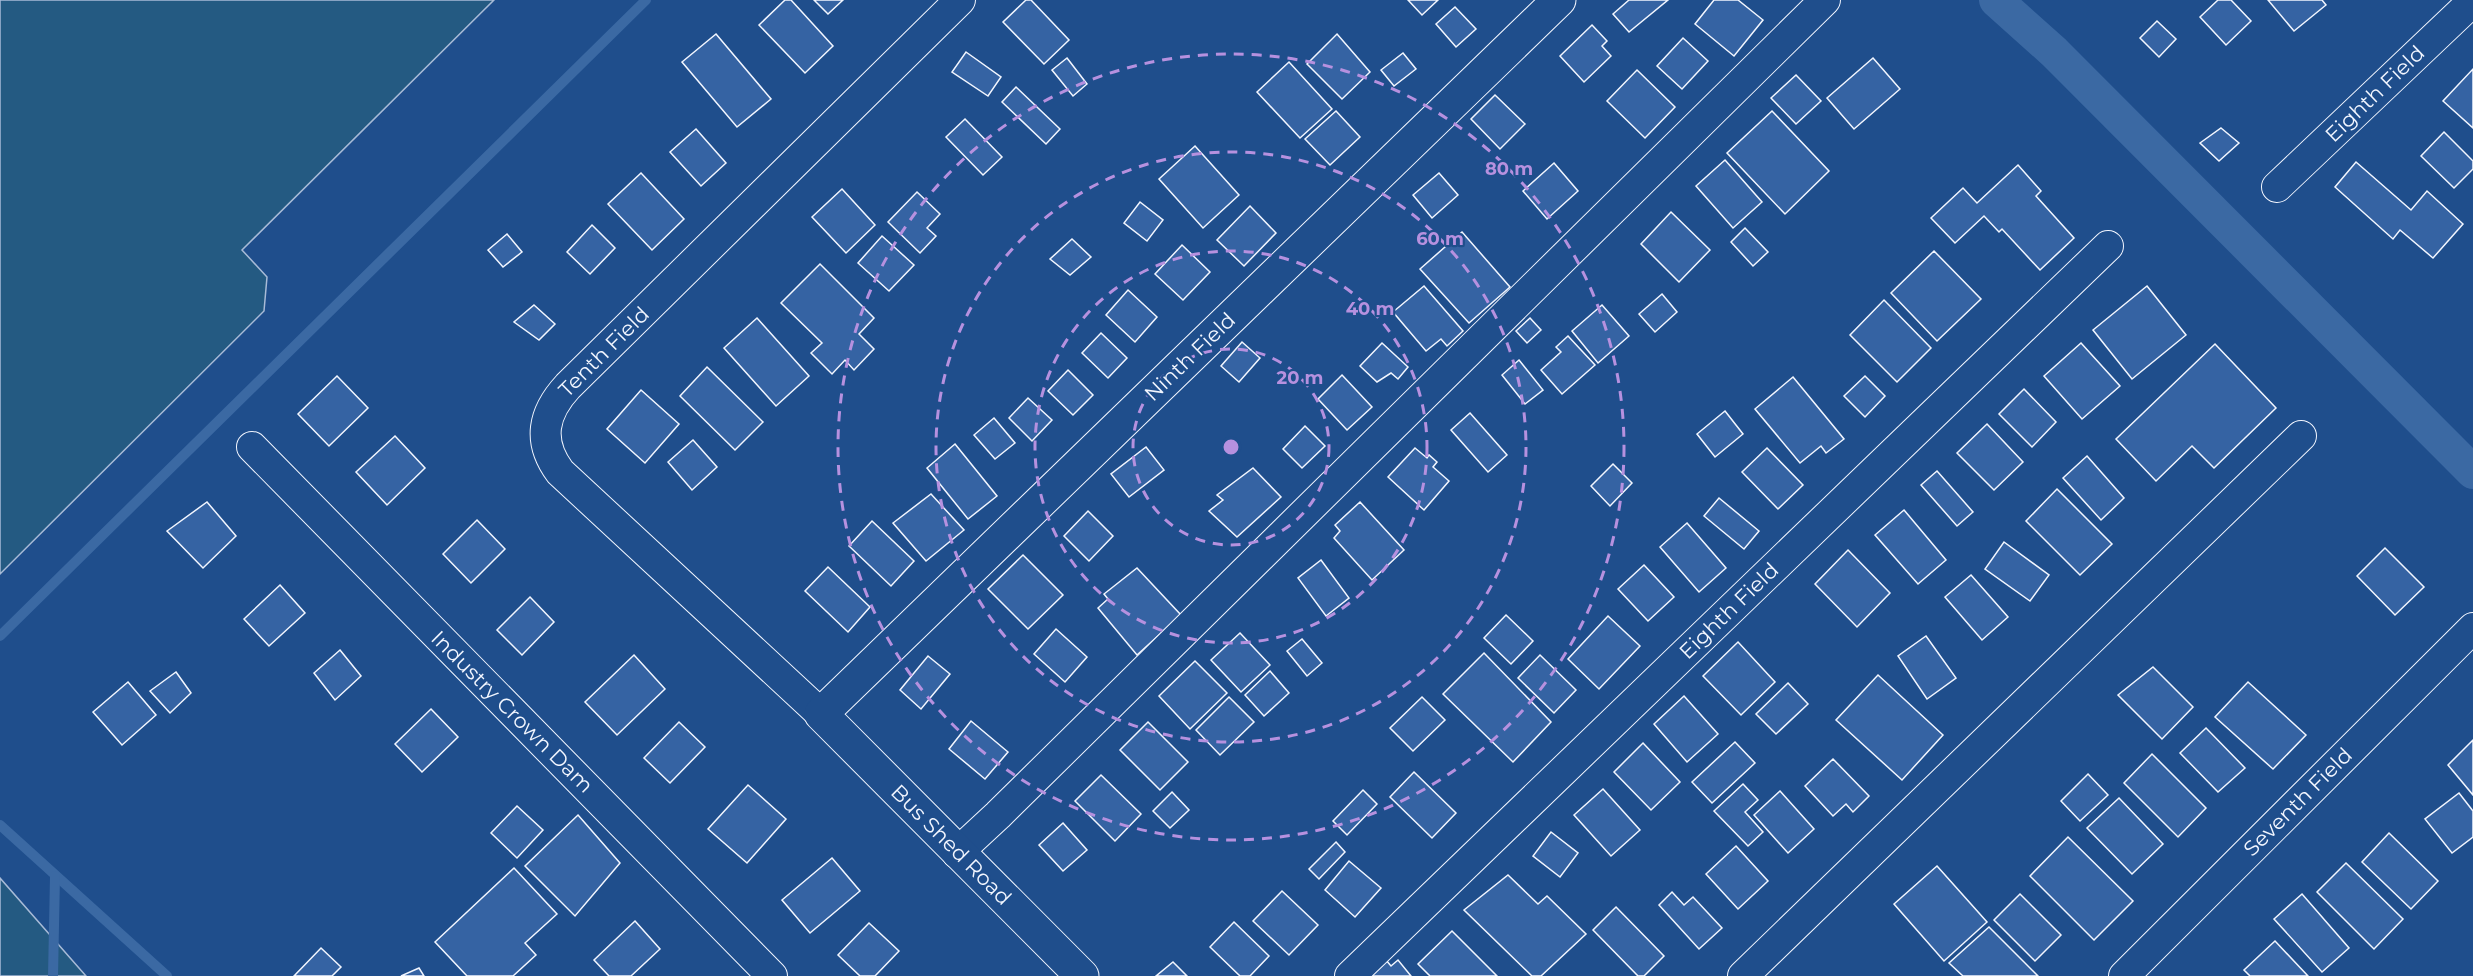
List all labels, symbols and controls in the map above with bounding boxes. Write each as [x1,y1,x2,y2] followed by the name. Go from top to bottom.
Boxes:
[2320,40,2429,147] street label: Eighth Field
[1485,158,1533,180] text: 80 m
[1416,228,1464,250] text: 60 m
[1346,298,1394,320] text: 40 m
[553,301,654,402] street label: Tenth Field
[1139,307,1240,406] street label: Ninth Field
[1277,367,1323,389] text: 20 m
[1221,437,1241,457] centre of rings
[1674,557,1783,664] street label: Eighth Field
[426,625,599,798] street label: Industry Crown Dam
[2238,742,2357,861] street label: Seventh Field
[886,779,1017,910] street label: Bus Shed Road

